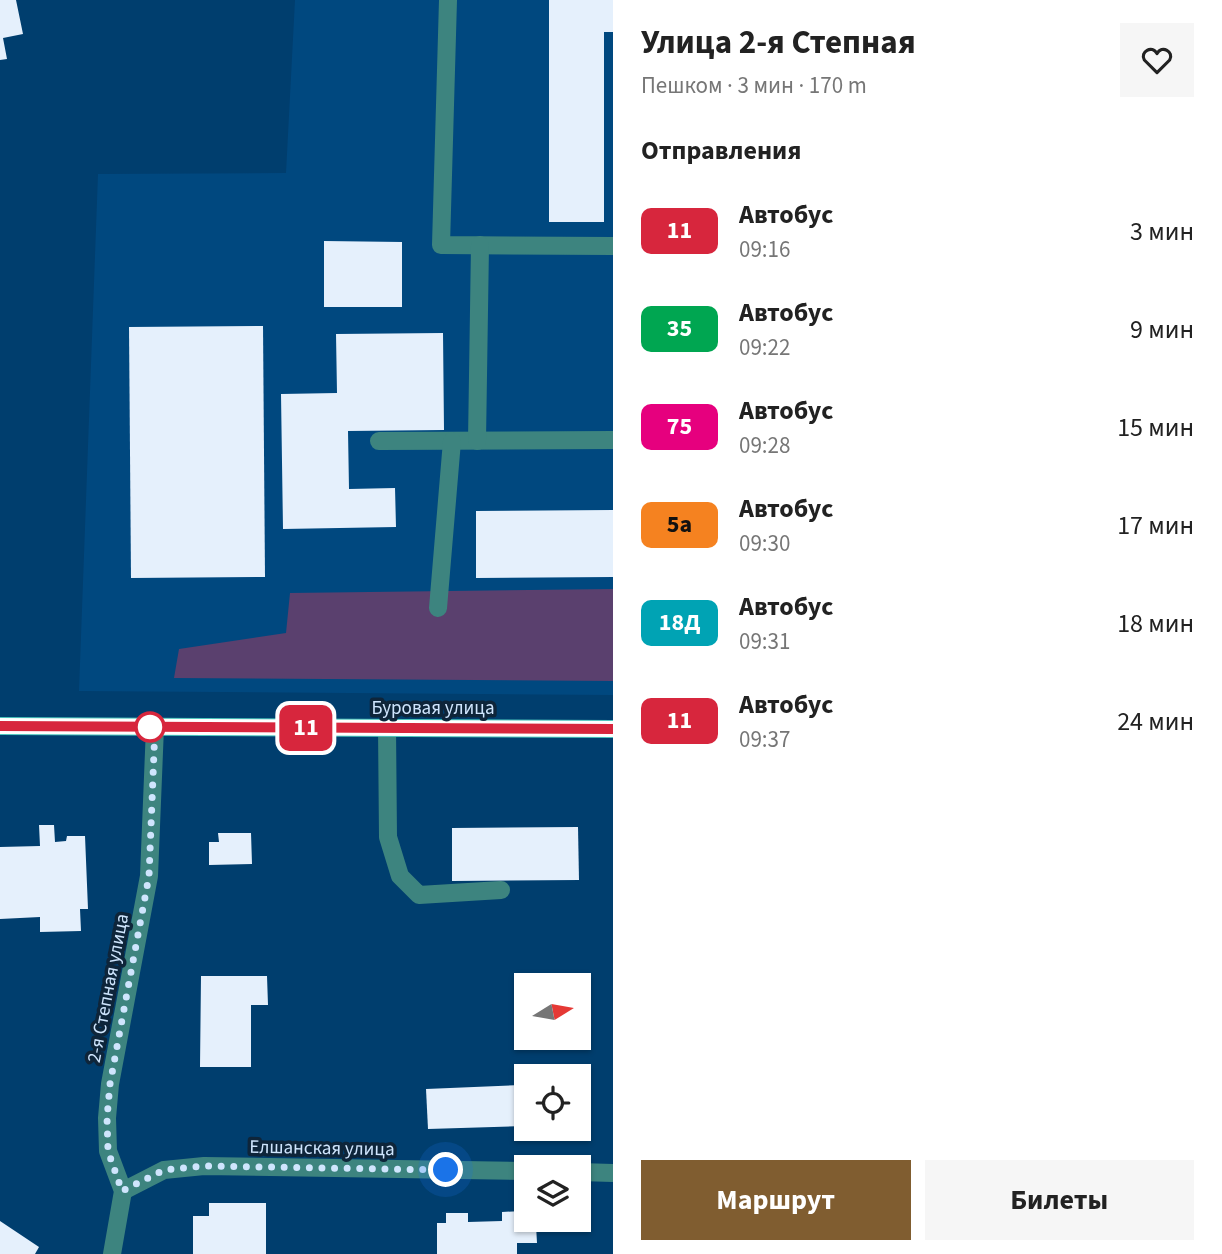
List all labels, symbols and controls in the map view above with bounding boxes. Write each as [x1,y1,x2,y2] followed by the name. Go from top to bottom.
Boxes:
[641,19,916,66] text: Улица 2-я Степная
[1120,23,1194,97] button: heart
[641,69,867,102] text: Пешком · 3 мин · 170 m
[641,132,801,169] text: Отправления
[739,196,833,233] text: Автобус
[667,213,692,248] text: 11
[1130,213,1194,250] text: 3 мин
[739,233,790,266] text: 09:16
[739,294,833,331] text: Автобус
[667,311,692,346] text: 35
[1130,311,1194,348] text: 9 мин
[739,331,790,364] text: 09:22
[739,392,833,429] text: Автобус
[667,409,692,444] text: 75
[1117,409,1194,446] text: 15 мин
[739,429,790,462] text: 09:28
[739,490,833,527] text: Автобус
[667,507,692,542] text: 5а
[1117,507,1194,544] text: 17 мин
[739,527,790,560] text: 09:30
[739,588,833,625] text: Автобус
[659,605,700,640] text: 18Д
[1117,605,1194,642] text: 18 мин
[739,625,790,658] text: 09:31
[739,686,833,723] text: Автобус
[371,695,495,722] street label: Буровая улица
[667,703,692,738] text: 11
[1117,703,1194,740] text: 24 мин
[274,705,338,751] line badge: 11
[293,710,319,745] text: 11
[135,712,165,742] unlabelled marker
[739,723,790,756] text: 09:37
[81,912,136,1065] street label: 2-я Степная улица
[514,973,592,1050] north arrow
[514,973,591,1232] map controls
[514,1064,591,1141] button: locate
[249,1134,395,1163] street label: Елшанская улица
[428,1152,463,1187] your location
[514,1155,591,1232] button: layers
[641,1160,911,1240] button: Маршрут
[925,1160,1194,1240] button: Билеты

